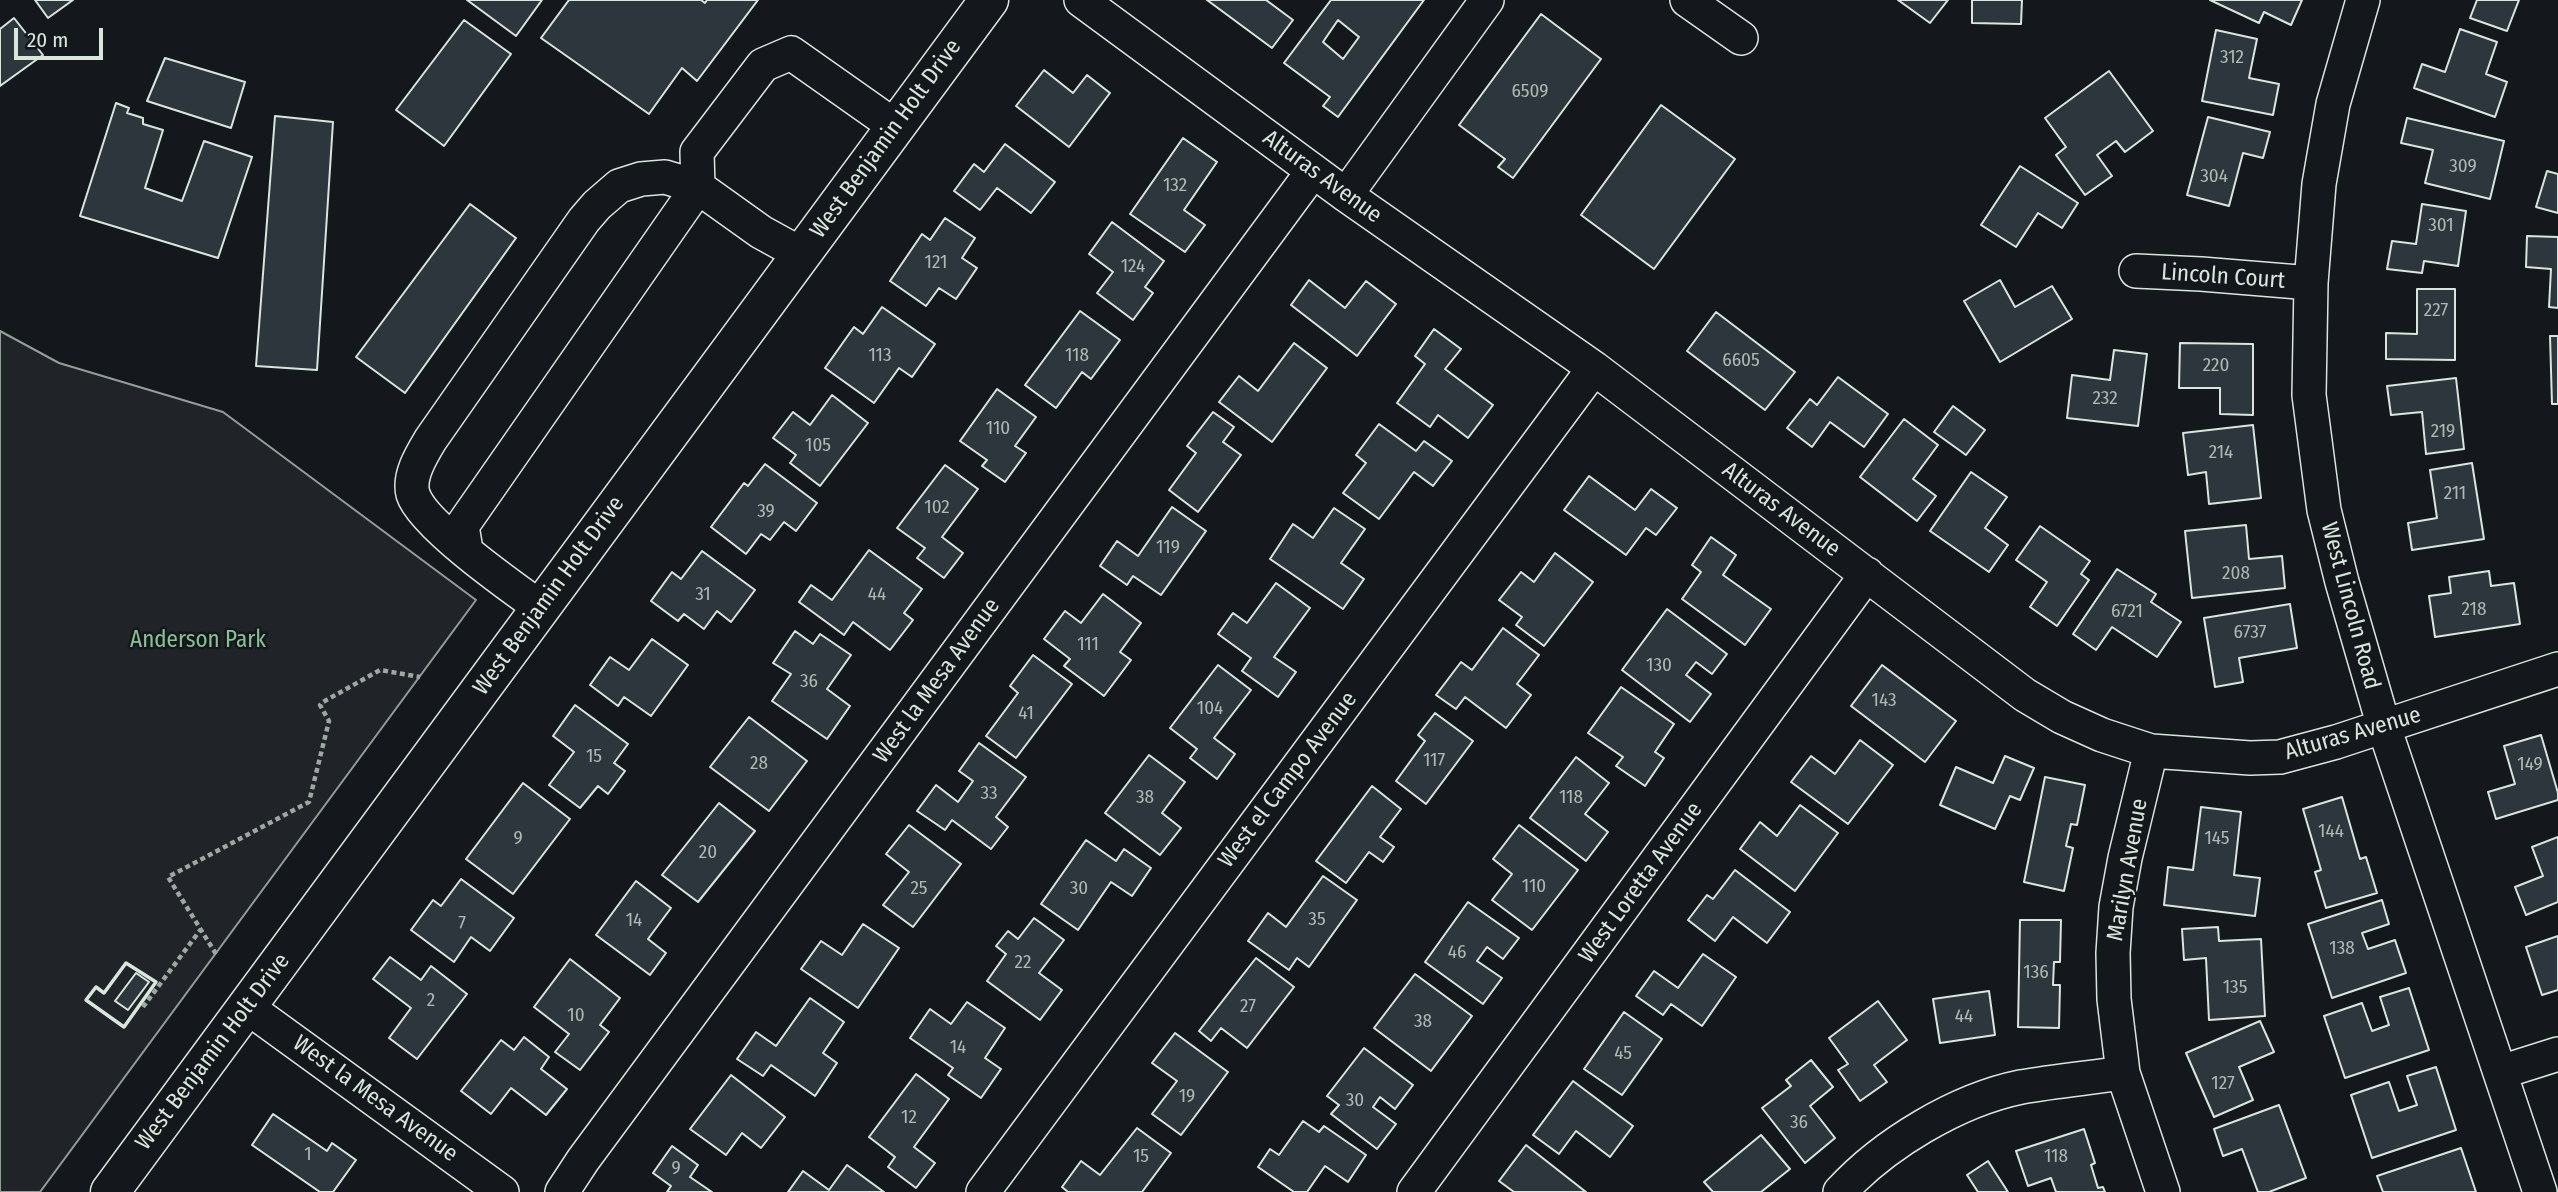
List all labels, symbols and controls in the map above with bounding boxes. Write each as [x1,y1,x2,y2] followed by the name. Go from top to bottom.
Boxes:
[18,14,107,58] scale bar
[27,27,68,53] text: 20 m
[805,34,967,244] street label: West Benjamin Holt Drive
[2220,47,2244,69] house number: 312
[1511,81,1549,103] house number: 6509
[1257,125,1387,229] street label: Alturas Avenue
[2449,156,2477,178] house number: 309
[2200,166,2228,188] house number: 304
[1163,175,1187,197] house number: 132
[2428,215,2454,237] house number: 301
[925,252,947,274] house number: 121
[1121,256,1145,278] house number: 124
[2160,259,2286,295] street label: Lincoln Court
[2424,300,2448,322] house number: 227
[868,345,892,367] house number: 113
[1065,345,1089,367] house number: 118
[1722,350,1760,372] house number: 6605
[2203,355,2229,377] house number: 220
[2092,388,2118,410] house number: 232
[986,418,1010,440] house number: 110
[2431,421,2455,443] house number: 219
[805,435,831,457] house number: 105
[2209,442,2233,464] house number: 214
[1717,457,1845,563] street label: Alturas Avenue
[2444,483,2466,505] house number: 211
[468,491,630,701] street label: West Benjamin Holt Drive
[924,497,950,519] house number: 102
[757,501,775,523] house number: 39
[2314,519,2386,693] street label: West Lincoln Road
[1156,537,1180,559] house number: 119
[2222,563,2250,585] house number: 208
[695,584,711,606] house number: 31
[868,584,886,606] house number: 44
[868,593,1006,769] street label: West la Mesa Avenue
[2462,599,2486,621] house number: 218
[2111,601,2143,623] house number: 6721
[2234,622,2266,644] house number: 6737
[130,627,266,655] park label: Anderson Park
[1077,634,1099,656] house number: 111
[1646,655,1672,677] house number: 130
[800,671,818,693] house number: 36
[1213,687,1363,873] street label: West el Campo Avenue
[1872,690,1896,712] house number: 143
[1197,698,1223,720] house number: 104
[2282,701,2424,767] street label: Alturas Avenue
[1018,703,1034,725] house number: 41
[586,746,602,768] house number: 15
[1423,750,1445,772] house number: 117
[750,753,768,775] house number: 28
[2517,754,2543,776] house number: 149
[980,783,998,805] house number: 33
[1136,787,1154,809] house number: 38
[1559,787,1583,809] house number: 118
[1573,797,1709,969] street label: West Loretta Avenue
[2102,797,2154,943] street label: Marilyn Avenue
[2318,821,2344,843] house number: 144
[513,828,523,850] house number: 9
[2204,828,2230,850] house number: 145
[699,842,717,864] house number: 20
[1522,876,1546,898] house number: 110
[910,878,928,900] house number: 25
[1070,878,1088,900] house number: 30
[1308,909,1326,931] house number: 35
[626,910,642,932] house number: 14
[458,913,466,935] house number: 7
[2329,938,2355,960] house number: 138
[1448,942,1466,964] house number: 46
[130,948,296,1156] street label: West Benjamin Holt Drive
[1015,952,1031,974] house number: 22
[2023,962,2049,984] house number: 136
[2223,977,2247,999] house number: 135
[427,990,435,1012] house number: 2
[1240,996,1256,1018] house number: 27
[567,1005,585,1027] house number: 10
[1955,1006,1973,1028] house number: 44
[1414,1011,1432,1033] house number: 38
[287,1030,463,1168] street label: West la Mesa Avenue
[950,1037,966,1059] house number: 14
[1614,1043,1632,1065] house number: 45
[2211,1073,2235,1095] house number: 127
[1179,1086,1195,1108] house number: 19
[1346,1090,1364,1112] house number: 30
[901,1107,917,1129] house number: 12
[1790,1112,1808,1134] house number: 36
[304,1144,312,1166] house number: 1
[1133,1146,1149,1168] house number: 15
[2044,1146,2068,1168] house number: 118
[671,1158,681,1180] house number: 9

